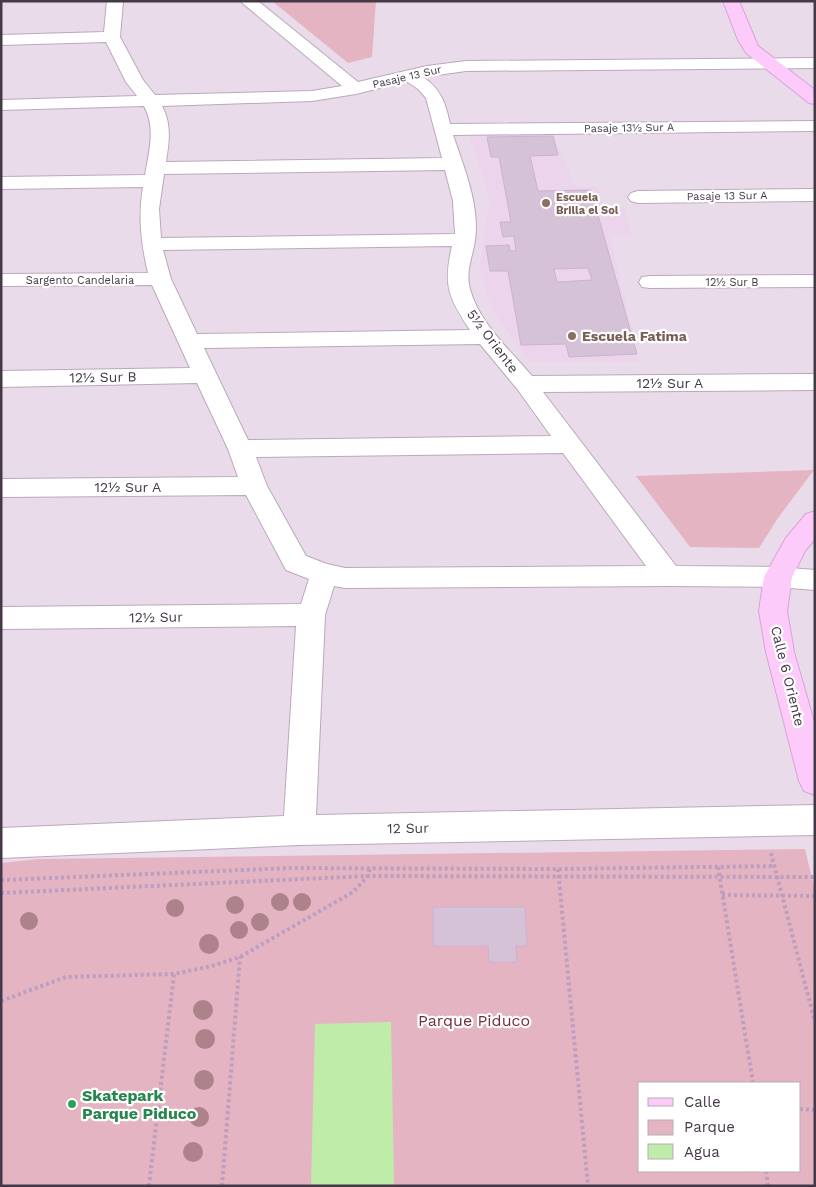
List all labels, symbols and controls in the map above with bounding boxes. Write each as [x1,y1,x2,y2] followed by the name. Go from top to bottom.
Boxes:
[371,63,443,91] street label: Pasaje 13 Sur
[584,121,674,135] street label: Pasaje 13½ Sur A
[686,189,768,203] street label: Pasaje 13 Sur A
[556,191,619,217] place label: Escuela Brilla el Sol
[540,197,552,209] marker: Escuela Brilla el Sol
[26,274,134,287] street label: Sargento Candelaria
[706,276,758,289] street label: 12½ Sur B
[464,306,522,376] street label: 5½ Oriente
[582,328,688,344] place label: Escuela Fatima
[566,330,578,342] marker: Escuela Fatima
[69,368,137,386] street label: 12½ Sur B
[637,375,703,391] street label: 12½ Sur A
[95,479,161,495] street label: 12½ Sur A
[129,609,183,625] street label: 12½ Sur
[768,624,808,728] street label: Calle 6 Oriente
[387,820,429,836] street label: 12 Sur
[418,1011,530,1030] park label: Parque Piduco
[638,1082,801,1172] legend
[82,1086,197,1123] place label: Skatepark Parque Piduco
[684,1093,721,1111] text: Calle
[66,1098,78,1110] marker: Skatepark Parque Piduco
[684,1118,735,1136] text: Parque
[684,1143,720,1161] text: Agua

